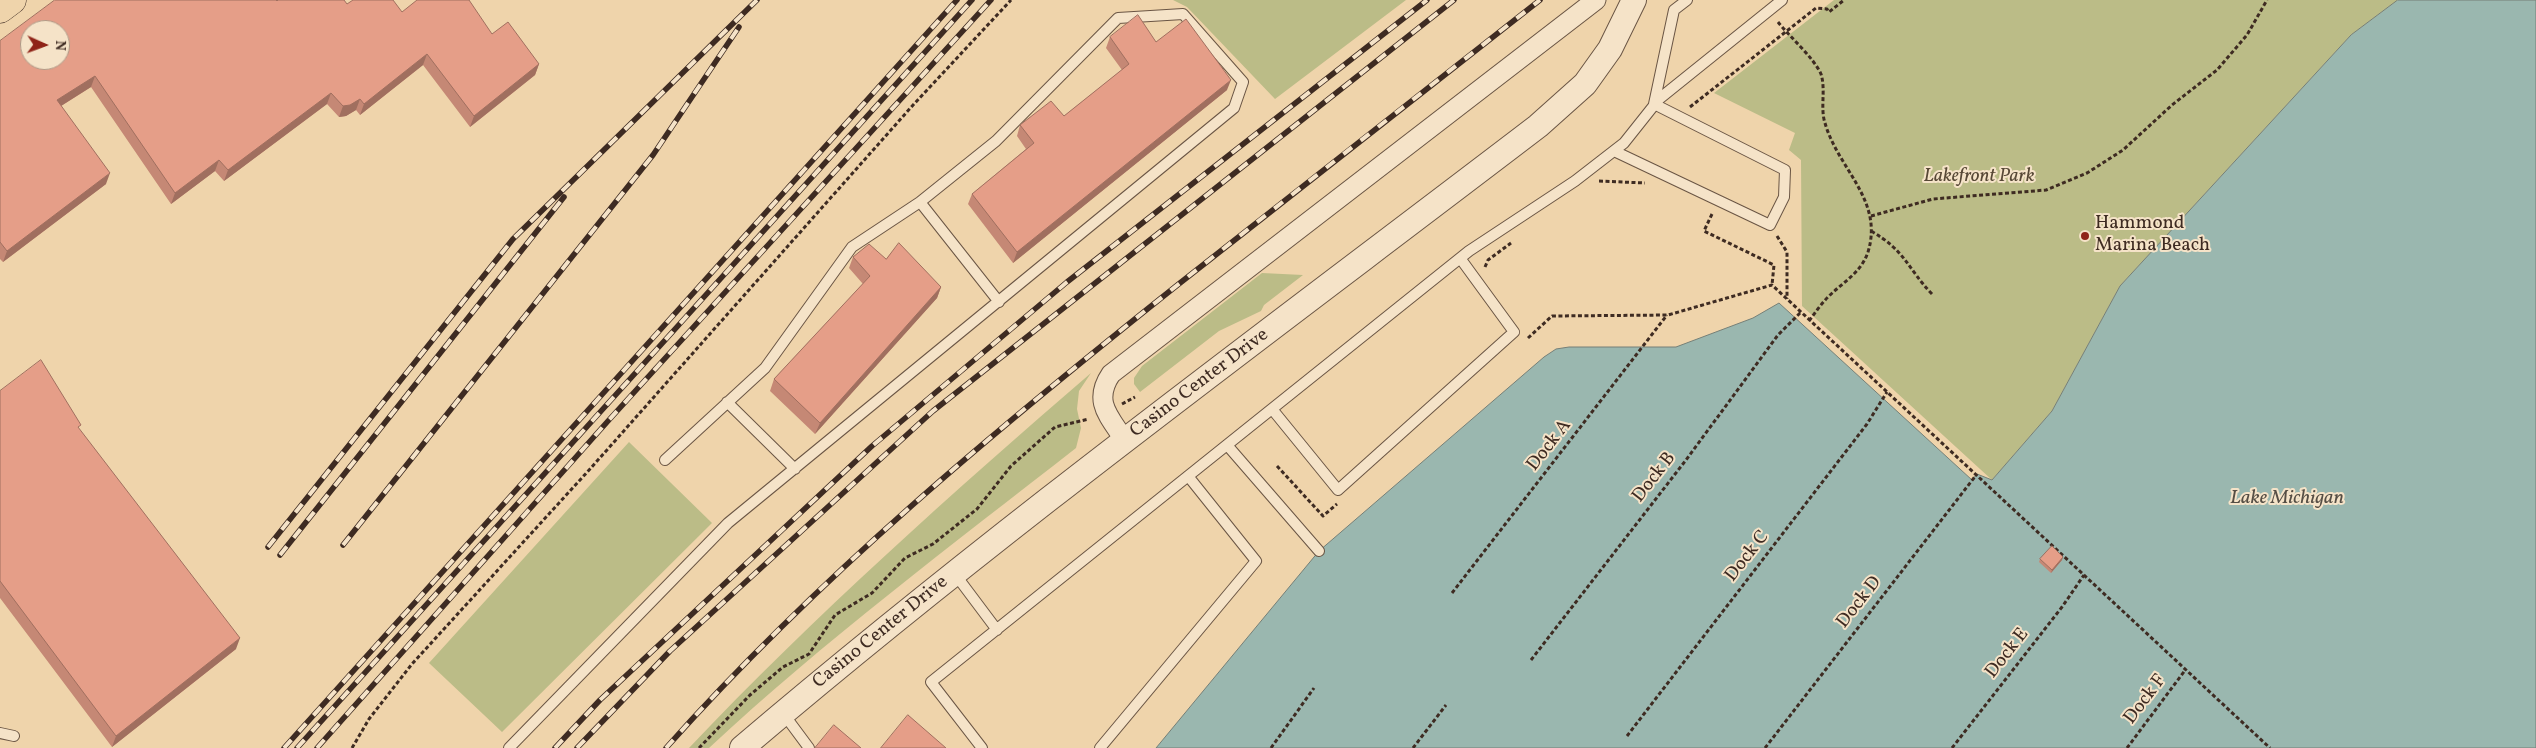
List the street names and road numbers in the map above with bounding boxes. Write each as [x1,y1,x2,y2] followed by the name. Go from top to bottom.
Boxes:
[1126,325,1274,443] street label: Casino Center Drive
[1523,416,1577,476] street label: Dock A
[1628,448,1682,508] street label: Dock B
[1721,527,1775,587] street label: Dock C
[809,571,953,695] street label: Casino Center Drive
[1833,572,1887,634] street label: Dock D
[1981,624,2035,684] street label: Dock E
[2120,670,2172,730] street label: Dock F

